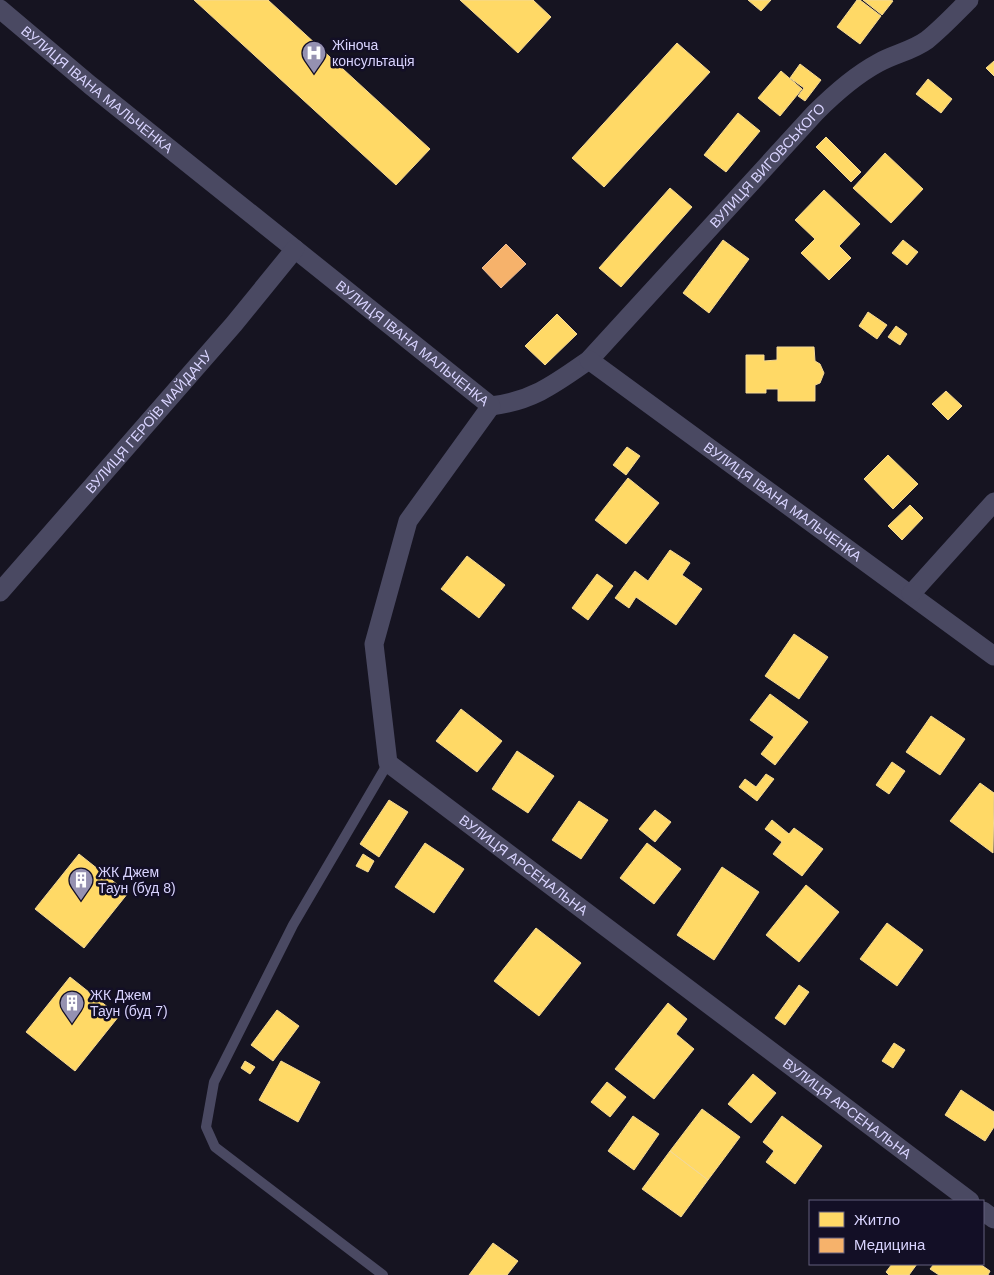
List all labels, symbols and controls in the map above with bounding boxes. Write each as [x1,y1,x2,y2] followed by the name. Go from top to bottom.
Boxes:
[18,22,177,157] street label: ВУЛИЦЯ ІВАНА МАЛЬЧЕНКА
[332,37,415,69] place label: Жіноча консультація
[301,40,327,74] hospital icon: Жіноча консультація
[706,100,828,231] street label: ВУЛИЦЯ ВИГОВСЬКОГО
[333,277,493,410] street label: ВУЛИЦЯ ІВАНА МАЛЬЧЕНКА
[82,347,215,496] street label: ВУЛИЦЯ ГЕРОЇВ МАЙДАНУ
[701,439,865,565] street label: ВУЛИЦЯ ІВАНА МАЛЬЧЕНКА
[456,812,592,919] street label: ВУЛИЦЯ АРСЕНАЛЬНА
[98,864,176,896] place label: ЖК Джем Таун (буд 8)
[68,867,94,901] building icon: ЖК Джем Таун (буд 8)
[90,987,168,1019] place label: ЖК Джем Таун (буд 7)
[59,990,85,1024] building icon: ЖК Джем Таун (буд 7)
[780,1055,915,1162] street label: ВУЛИЦЯ АРСЕНАЛЬНА
[809,1200,984,1265] legend
[854,1211,900,1228] text: Житло
[854,1236,926,1253] text: Медицина

